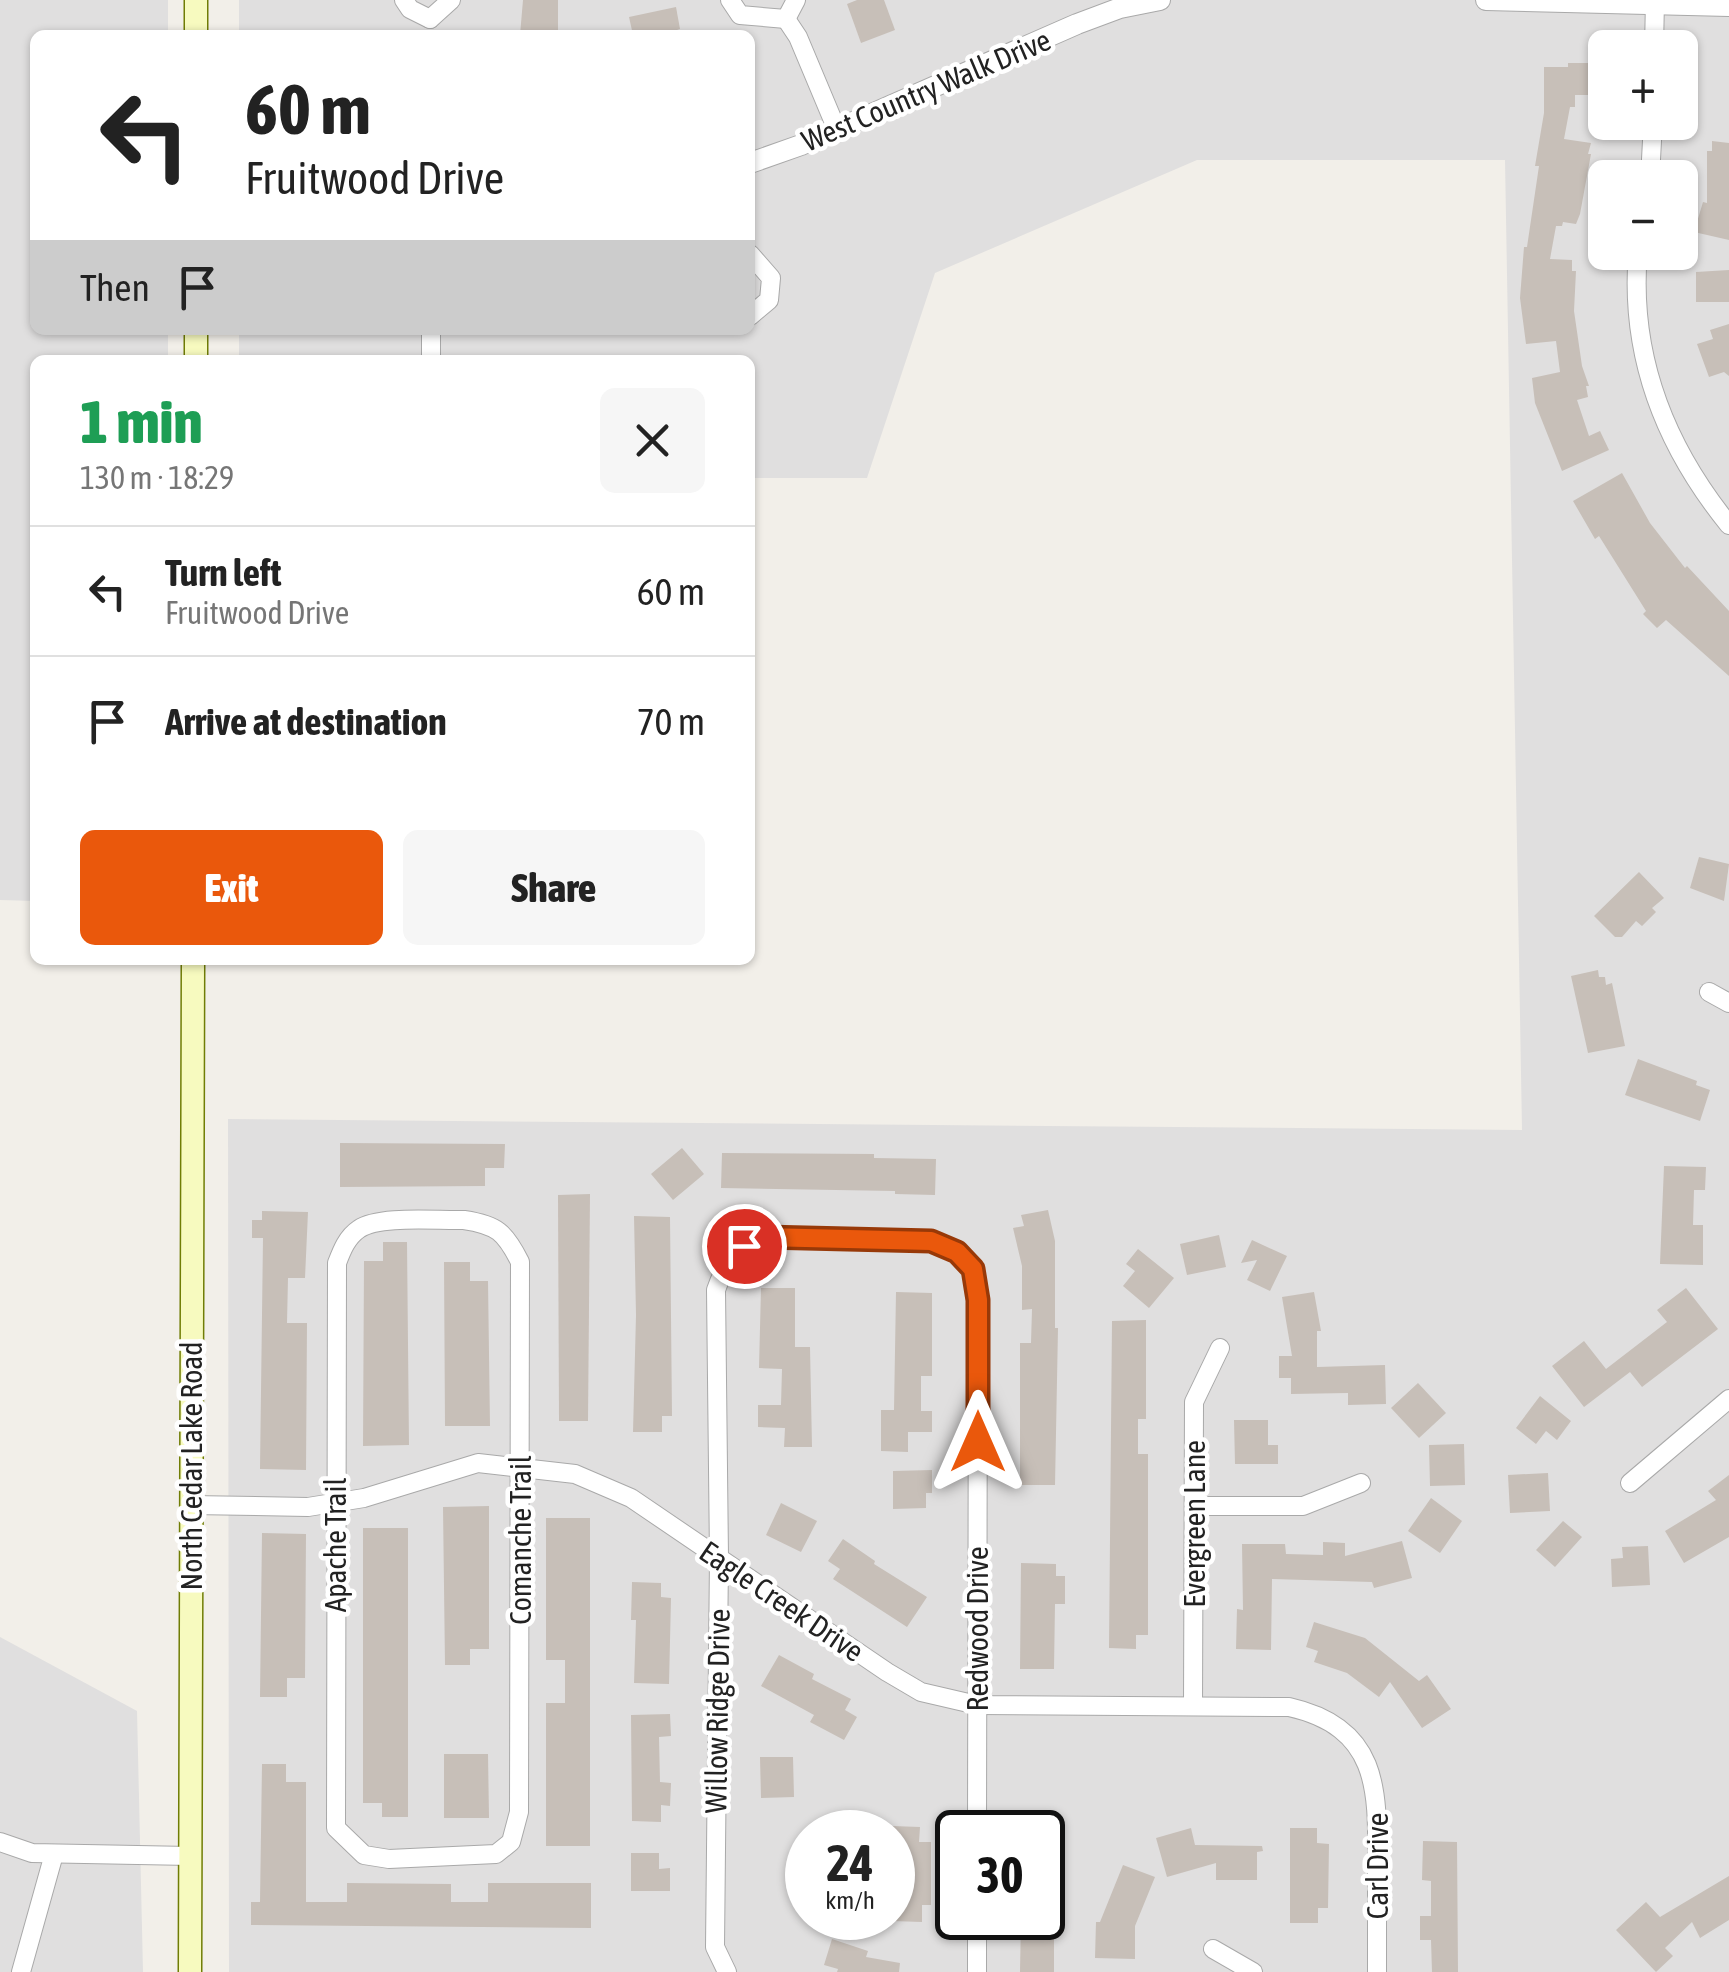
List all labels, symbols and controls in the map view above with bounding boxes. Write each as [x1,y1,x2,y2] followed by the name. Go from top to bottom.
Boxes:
[797,22,1055,158] street label: West Country Walk Drive
[1588,30,1698,270] map controls
[1588,30,1698,140] button: +
[245,69,371,149] text: 60 m
[80,70,210,200] icon: left
[245,152,504,204] text: Fruitwood Drive
[1588,160,1698,270] button: −
[170,260,225,315] icon: arrive
[80,266,150,309] text: Then
[80,387,203,456] text: 1 min
[600,388,705,493] button: close
[80,459,234,496] text: 130 m · 18:29
[165,551,281,594] text: Turn left
[80,564,135,619] icon: left
[637,570,705,613] text: 60 m
[165,594,349,631] text: Fruitwood Drive
[80,694,135,749] icon: arrive
[165,700,447,743] text: Arrive at destination
[637,700,705,743] text: 70 m
[80,830,383,945] button: Exit
[403,830,705,945] button: Share
[702,1204,787,1289] pin
[717,1219,772,1274] icon: arrive
[174,1342,208,1590] street label: North Cedar Lake Road
[926,1390,1030,1494] position arrow
[1177,1440,1211,1608] street label: Evergreen Lane
[503,1455,537,1625] street label: Comanche Trail
[318,1478,352,1612] street label: Apache Trail
[694,1534,870,1668] street label: Eagle Creek Drive
[960,1546,994,1712] street label: Redwood Drive
[698,1608,736,1814] street label: Willow Ridge Drive
[935,1810,1065,1940] speed limit sign: 30
[1360,1813,1394,1919] street label: Carl Drive
[826,1834,873,1892] text: 24
[825,1886,875,1914] text: km/h

